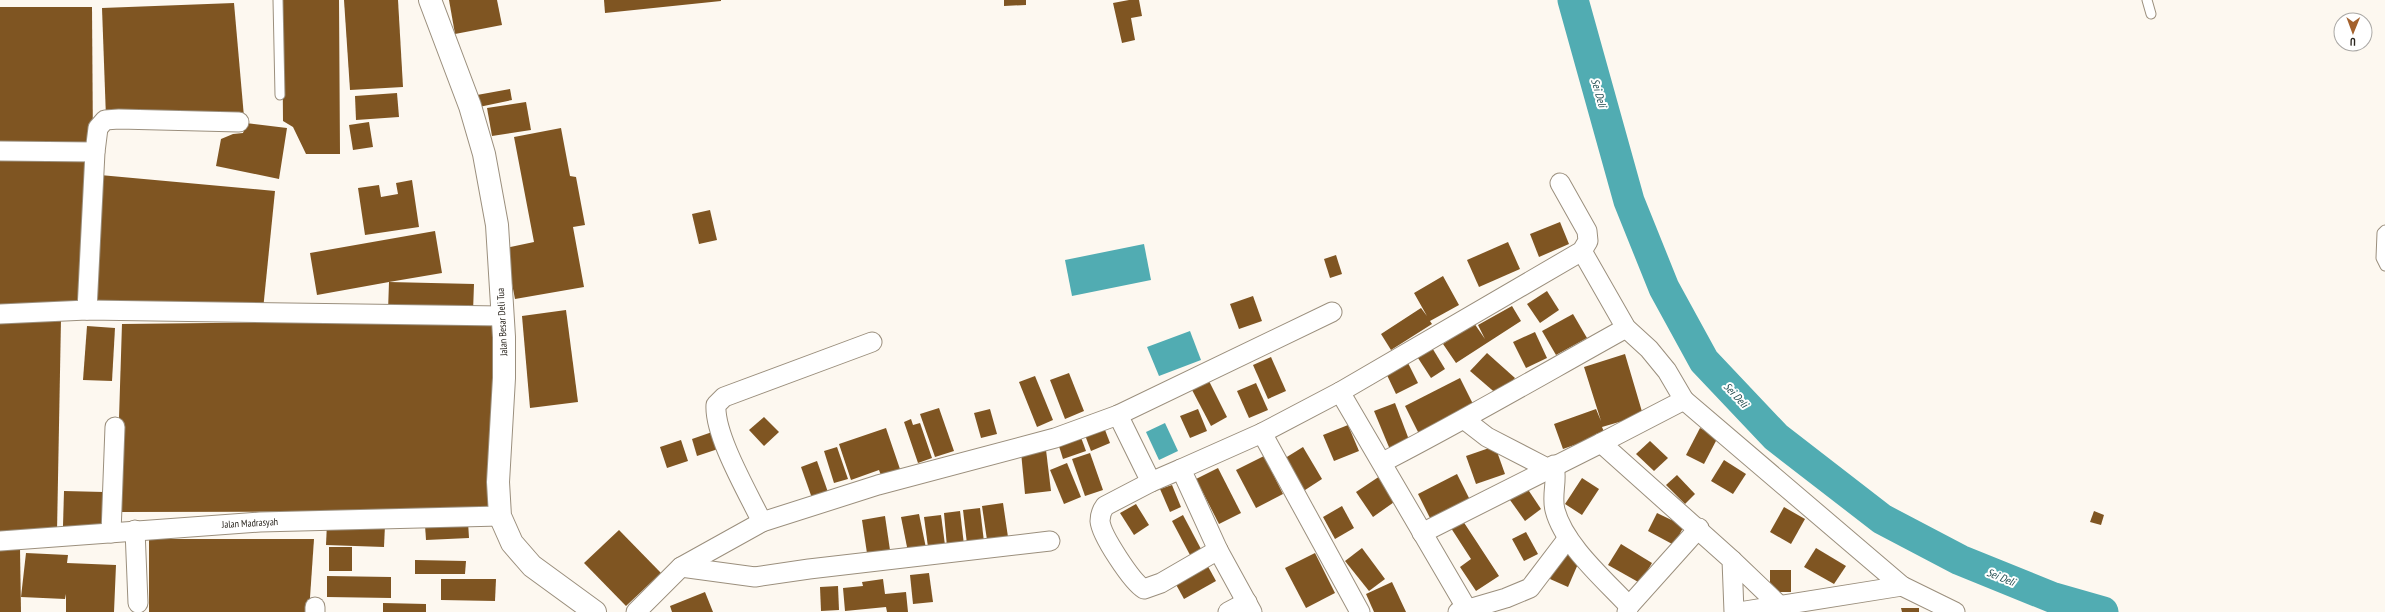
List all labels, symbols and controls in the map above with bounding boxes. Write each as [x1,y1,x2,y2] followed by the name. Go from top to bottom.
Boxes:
[2333,12,2373,52] north arrow
[2350,35,2356,49] text: U
[1588,77,1610,111] water label: Sei Deli
[494,288,510,357] street label: Jalan Besar Deli Tua
[1721,380,1752,412] water label: Sei Deli
[221,515,278,531] street label: Jalan Madrasyah
[1985,565,2019,590] water label: Sei Deli

